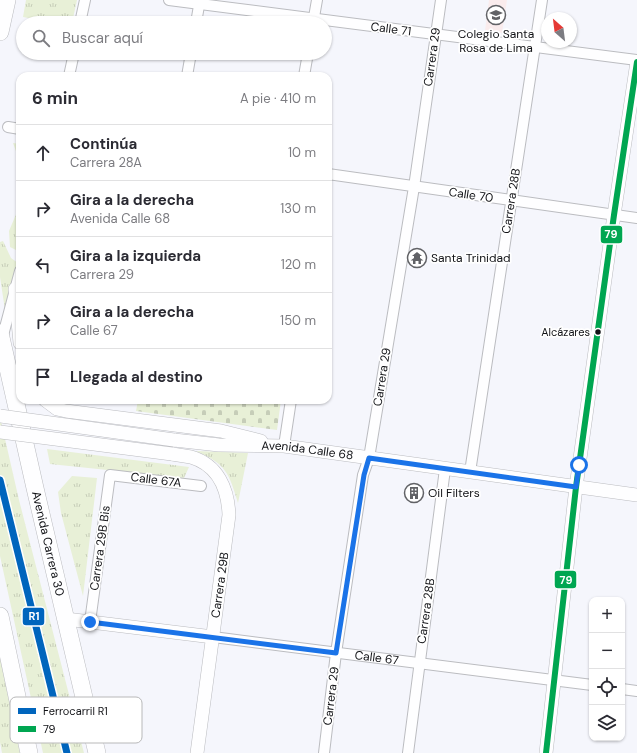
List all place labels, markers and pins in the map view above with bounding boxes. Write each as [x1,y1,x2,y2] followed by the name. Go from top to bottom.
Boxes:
[485,4,507,26] school or university icon: Colegio Santa Rosa de Lima
[458,26,534,56] place label: Colegio Santa Rosa de Lima
[406,247,428,269] temple icon: Santa Trinidad
[431,250,511,266] place label: Santa Trinidad
[541,325,590,339] place label: Alcázares
[593,327,603,337] marker: Alcázares
[403,482,425,504] building icon: Oil Filters
[428,485,480,501] place label: Oil Filters

